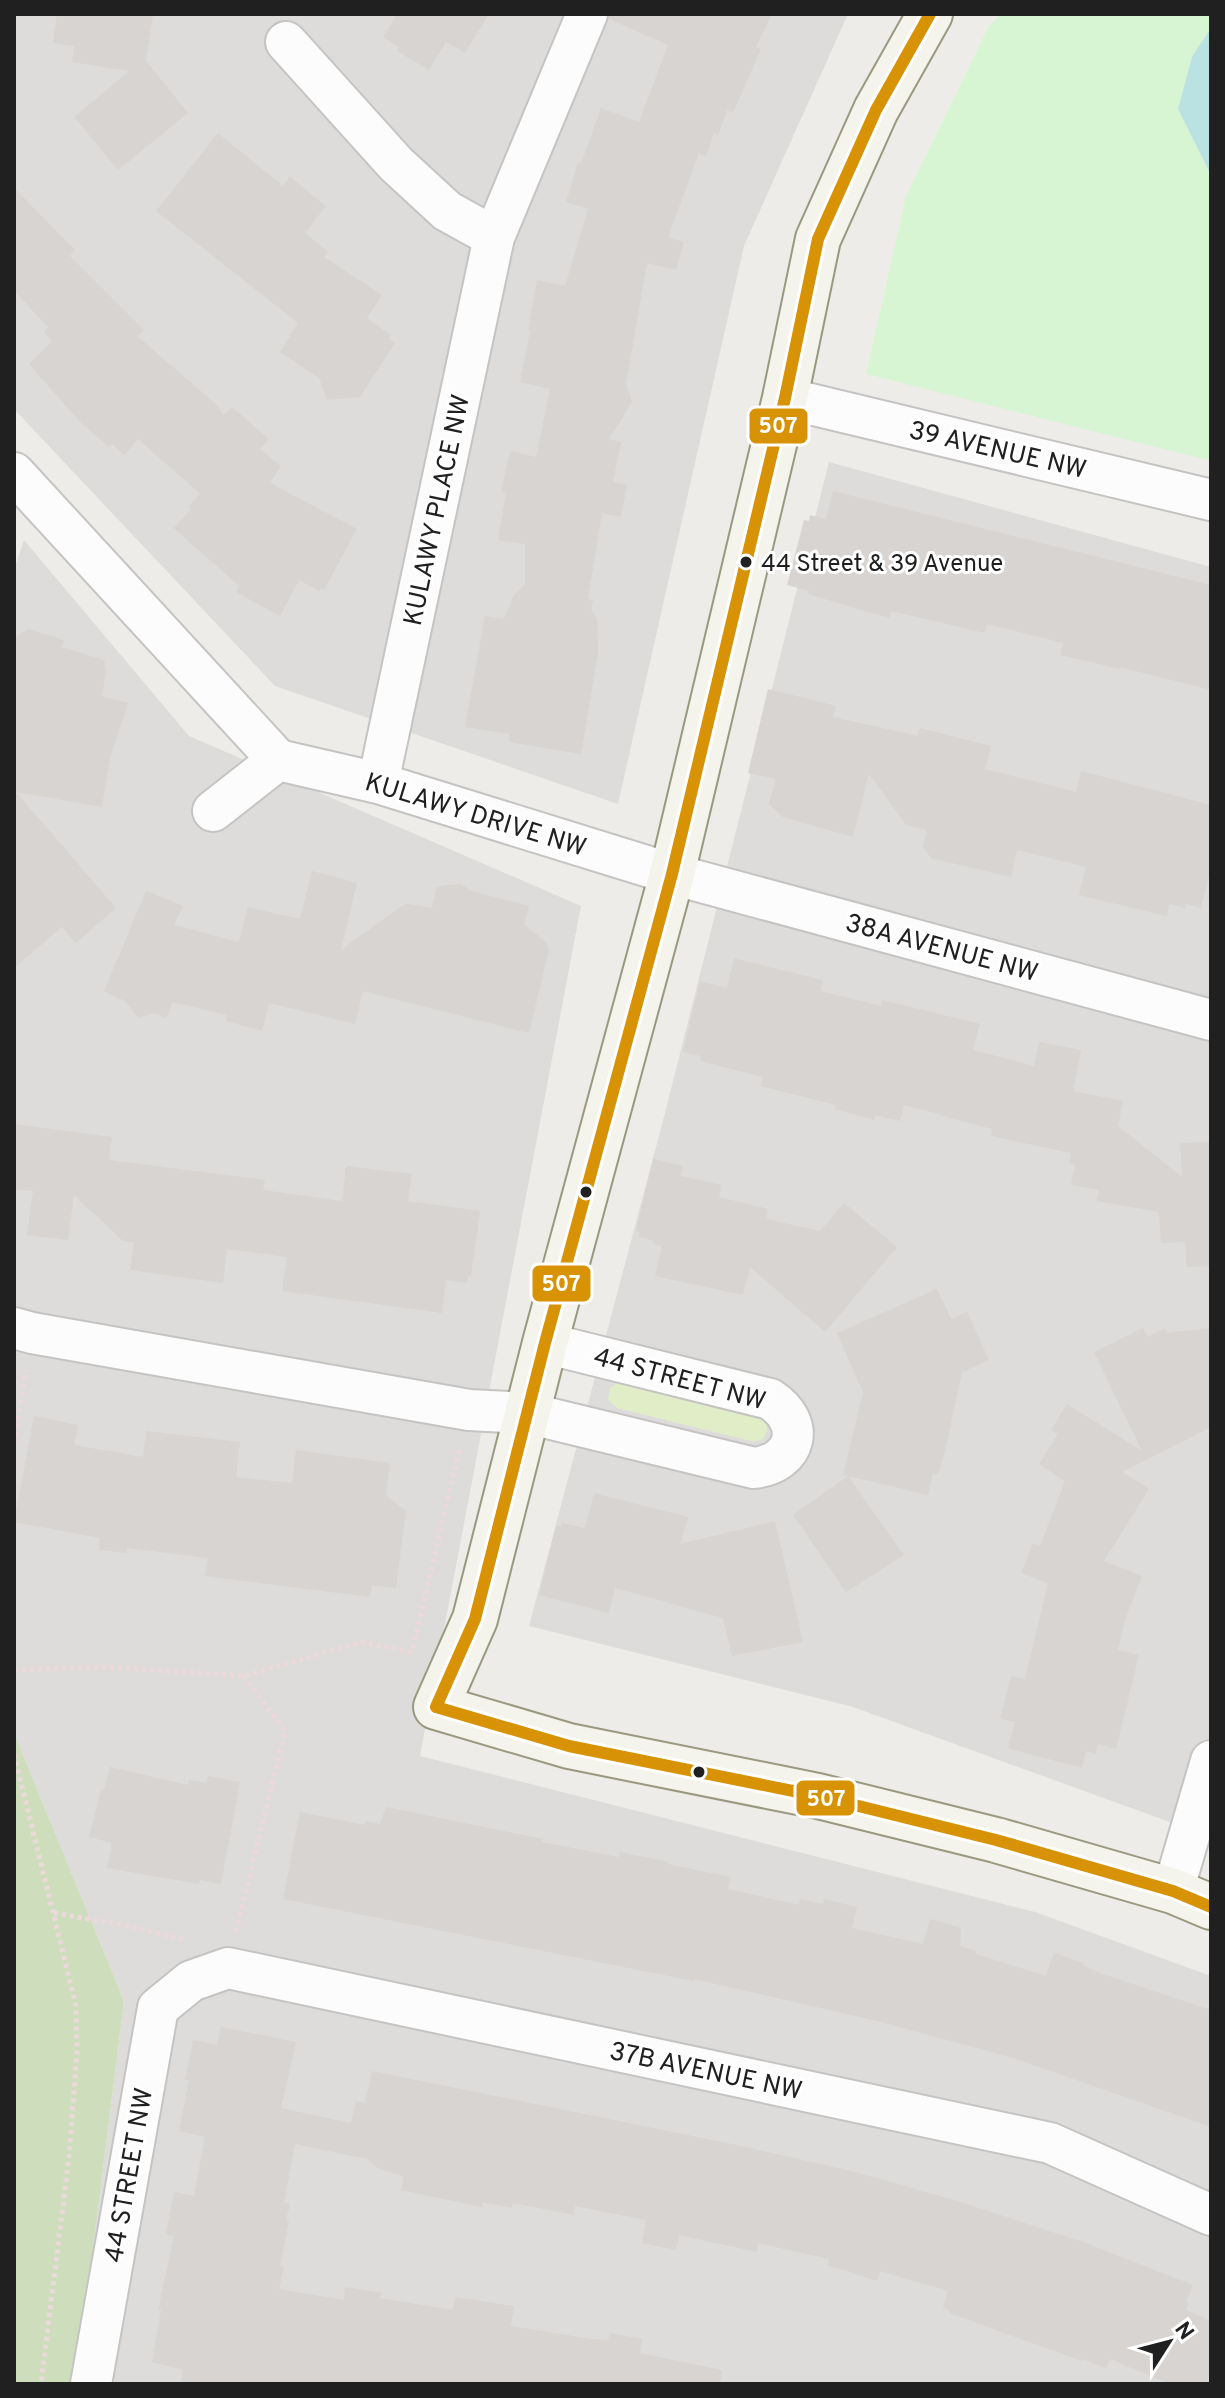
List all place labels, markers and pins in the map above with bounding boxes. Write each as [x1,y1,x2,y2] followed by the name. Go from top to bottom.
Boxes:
[761,550,1003,580] place label: 44 Street & 39 Avenue
[738,554,754,570] marker: 44 Street & 39 Avenue
[578,1184,594,1200] unlabelled marker
[691,1764,707,1780] unlabelled marker

